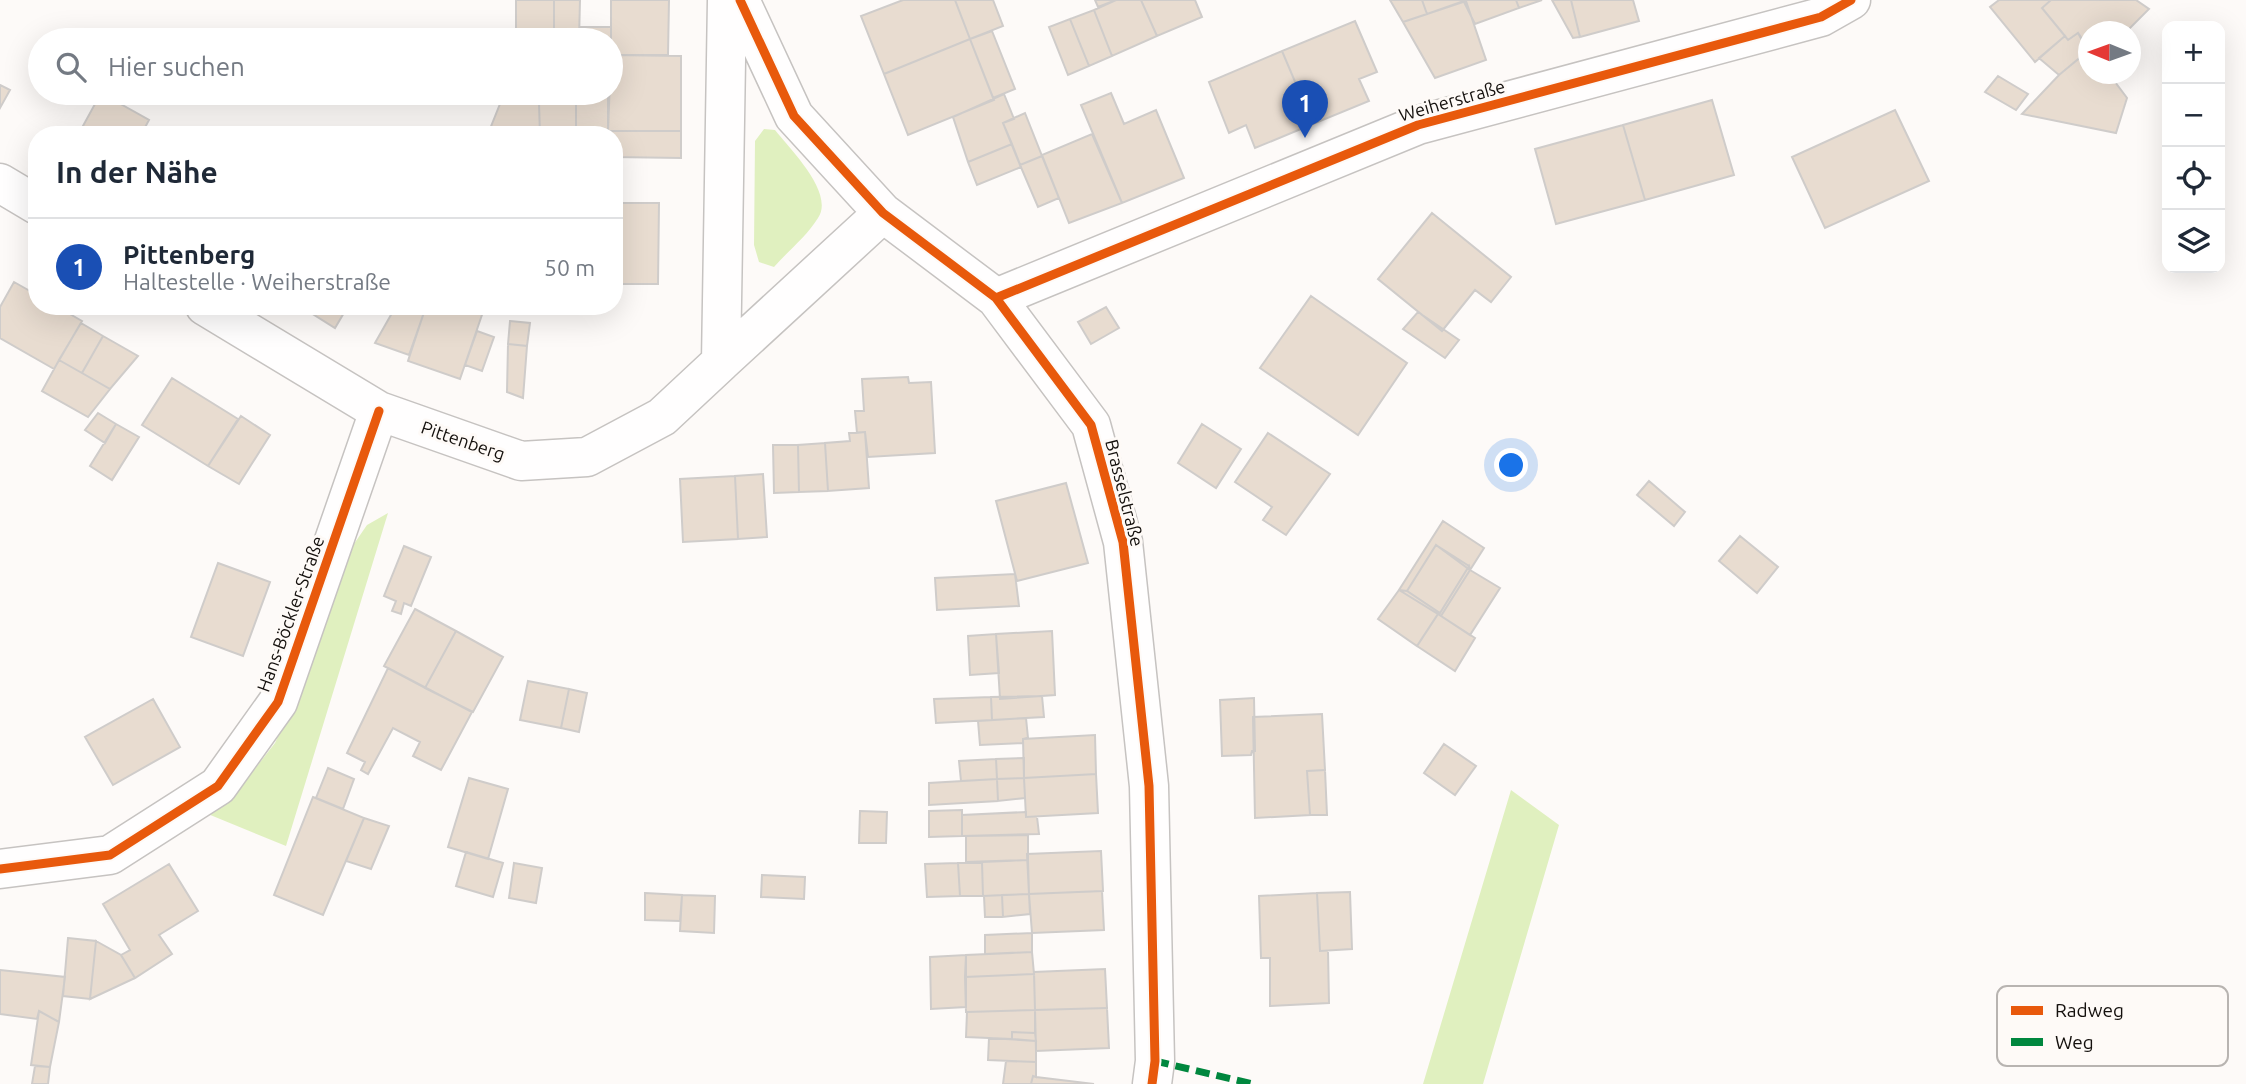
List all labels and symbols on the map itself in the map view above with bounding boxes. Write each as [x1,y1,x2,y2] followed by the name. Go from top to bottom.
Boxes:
[2078,21,2141,84] north arrow
[1396,75,1507,125] street label: Weiherstraße
[1282,80,1328,138] pin: 1
[419,416,508,464] street label: Pittenberg
[1102,437,1148,548] street label: Brasselstraße
[1494,448,1528,482] your location
[253,533,328,694] street label: Hans-Böckler-Straße
[1997,986,2228,1066] legend
[2055,999,2124,1021] text: Radweg
[2055,1031,2094,1053] text: Weg

